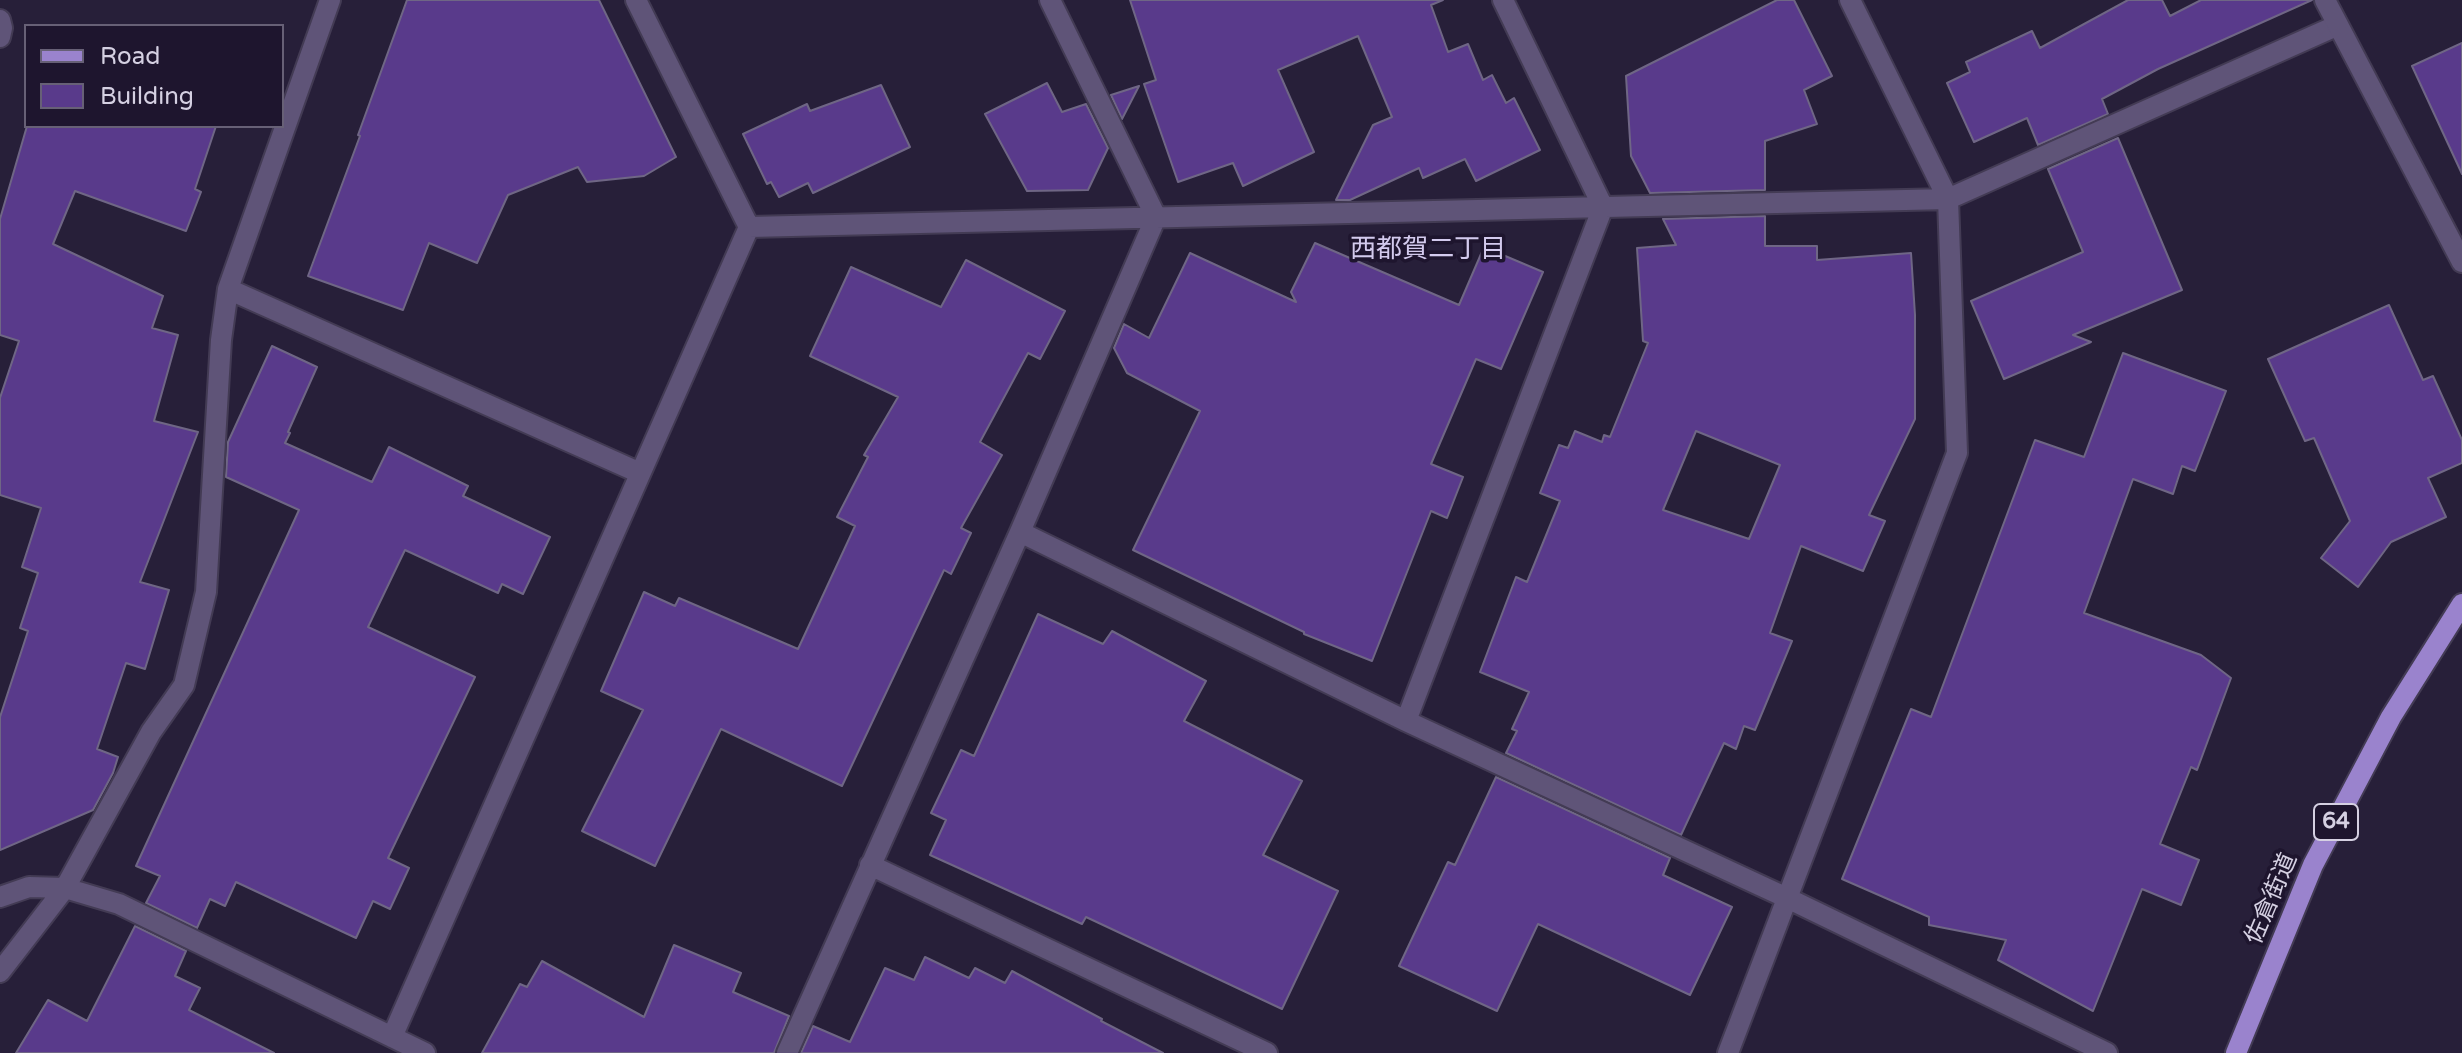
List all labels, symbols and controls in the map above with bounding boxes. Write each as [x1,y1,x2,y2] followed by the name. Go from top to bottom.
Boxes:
[24,24,284,128] legend
[100,42,160,71] text: Road
[100,82,194,111] text: Building
[1350,234,1506,266] district label: 西都賀二丁目
[2314,804,2358,840] road number: 64
[2240,849,2304,949] street label: 佐倉街道

